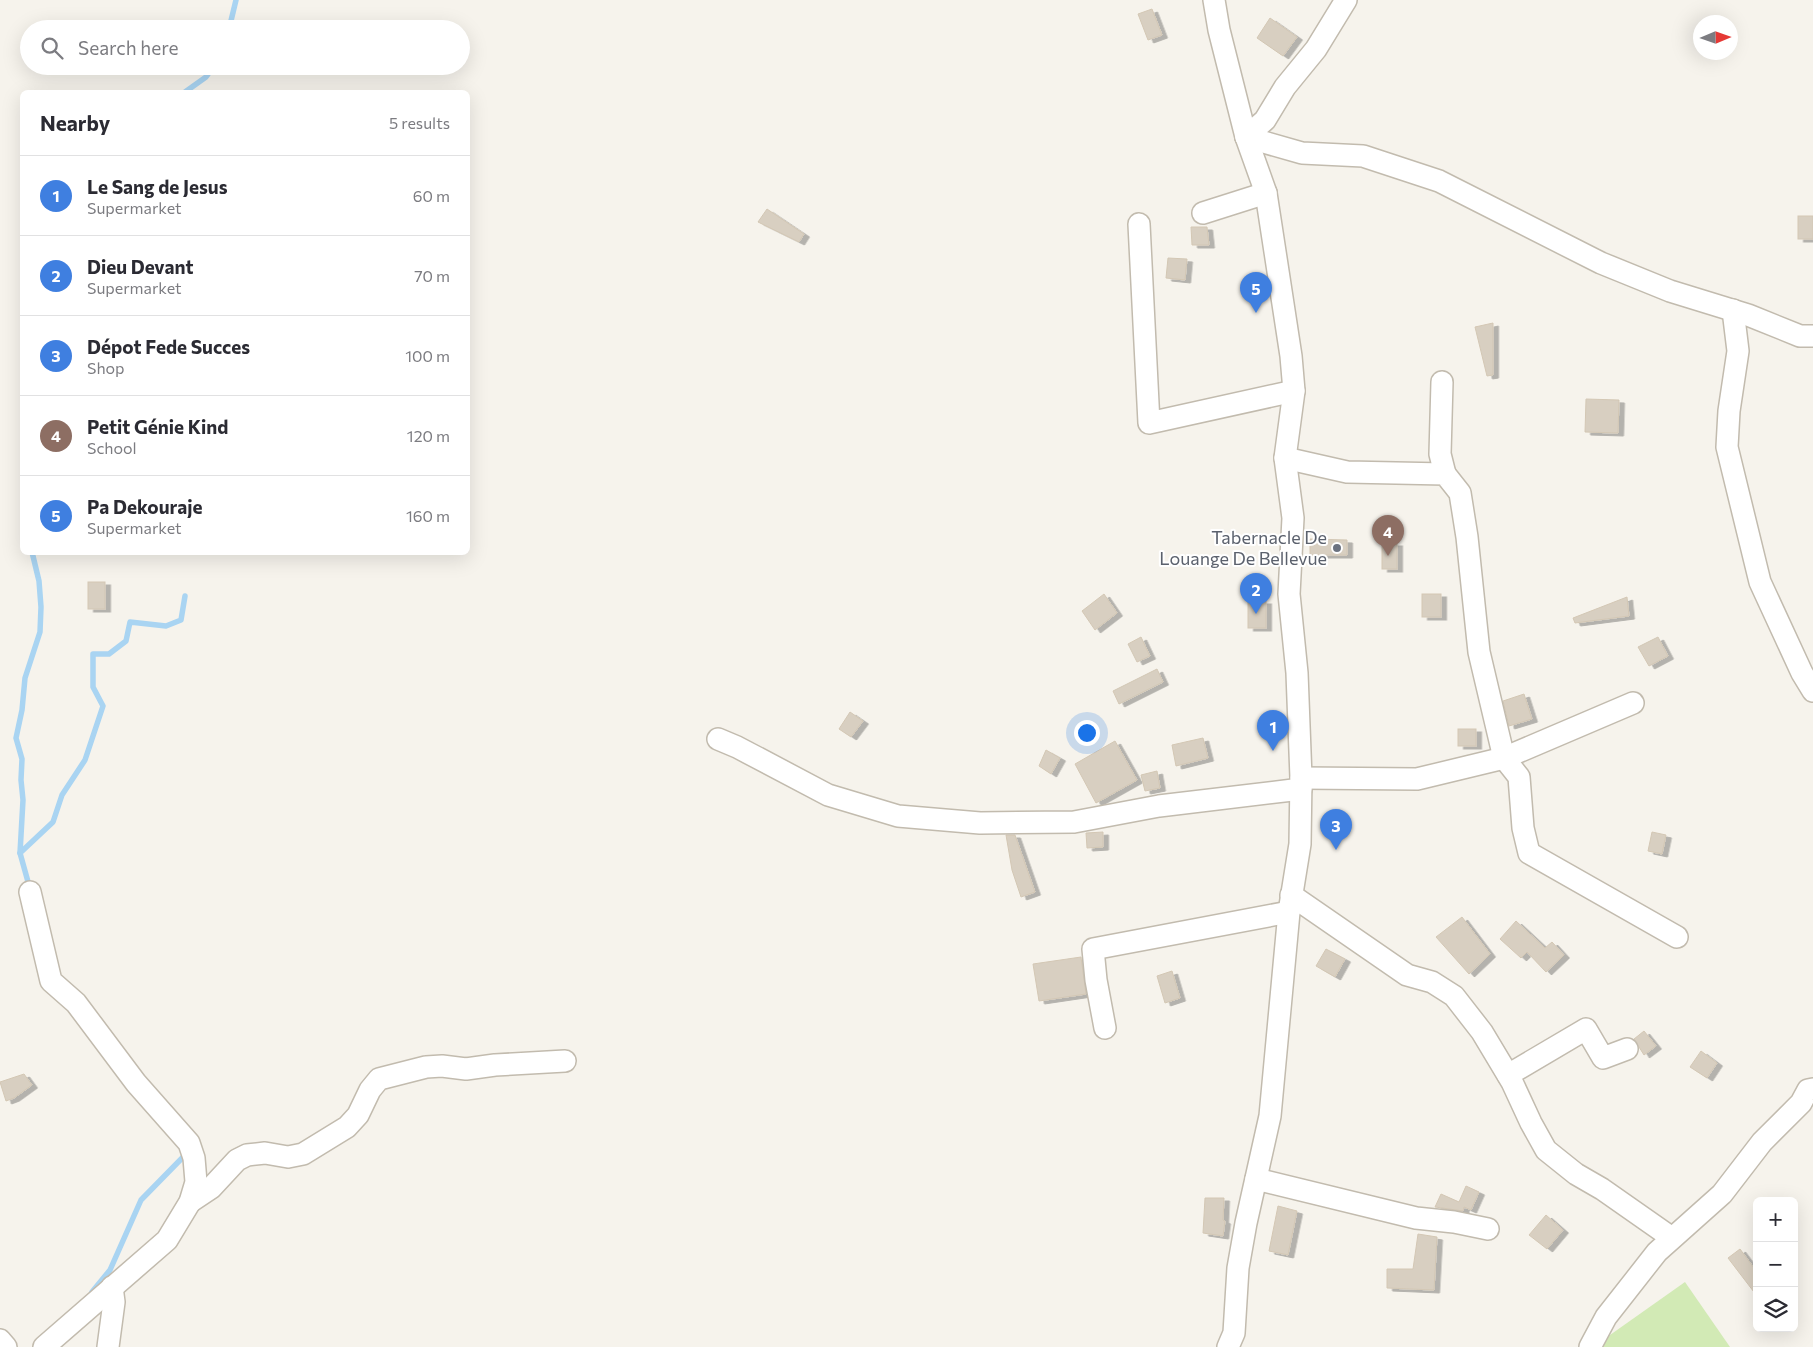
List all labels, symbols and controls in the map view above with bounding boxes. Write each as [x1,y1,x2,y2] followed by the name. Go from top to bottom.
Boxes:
[1693,15,1738,60] north arrow
[20,20,470,75] search box
[38,34,66,62] icon: search
[78,36,178,59] text: Search here
[40,110,110,135] text: Nearby
[389,113,450,132] text: 5 results
[87,175,228,198] text: Le Sang de Jesus
[52,186,60,205] text: 1
[413,186,450,205] text: 60 m
[87,198,182,217] text: Supermarket
[87,255,194,278] text: Dieu Devant
[51,266,61,285] text: 2
[414,266,450,285] text: 70 m
[1240,272,1272,313] pin: 5
[87,278,182,297] text: Supermarket
[87,335,250,358] text: Dépot Fede Succes
[51,346,61,365] text: 3
[405,346,450,365] text: 100 m
[87,358,125,377] text: Shop
[87,415,228,438] text: Petit Génie Kind
[51,426,61,445] text: 4
[407,426,450,445] text: 120 m
[87,438,137,457] text: School
[87,495,202,518] text: Pa Dekouraje
[51,506,61,525] text: 5
[406,506,450,525] text: 160 m
[1372,515,1404,556] pin: 4
[87,518,182,537] text: Supermarket
[1159,526,1327,569] place label: Tabernacle De Louange De Bellevue
[1331,542,1343,554] marker: Tabernacle De Louange De Bellevue
[1240,573,1272,614] pin: 2
[1257,710,1289,751] pin: 1
[1074,720,1100,746] your location
[1320,809,1352,850] pin: 3
[1753,1197,1798,1332] map controls
[1753,1197,1798,1242] button: +
[1753,1242,1798,1287] button: −
[1753,1287,1798,1332] button: layers

